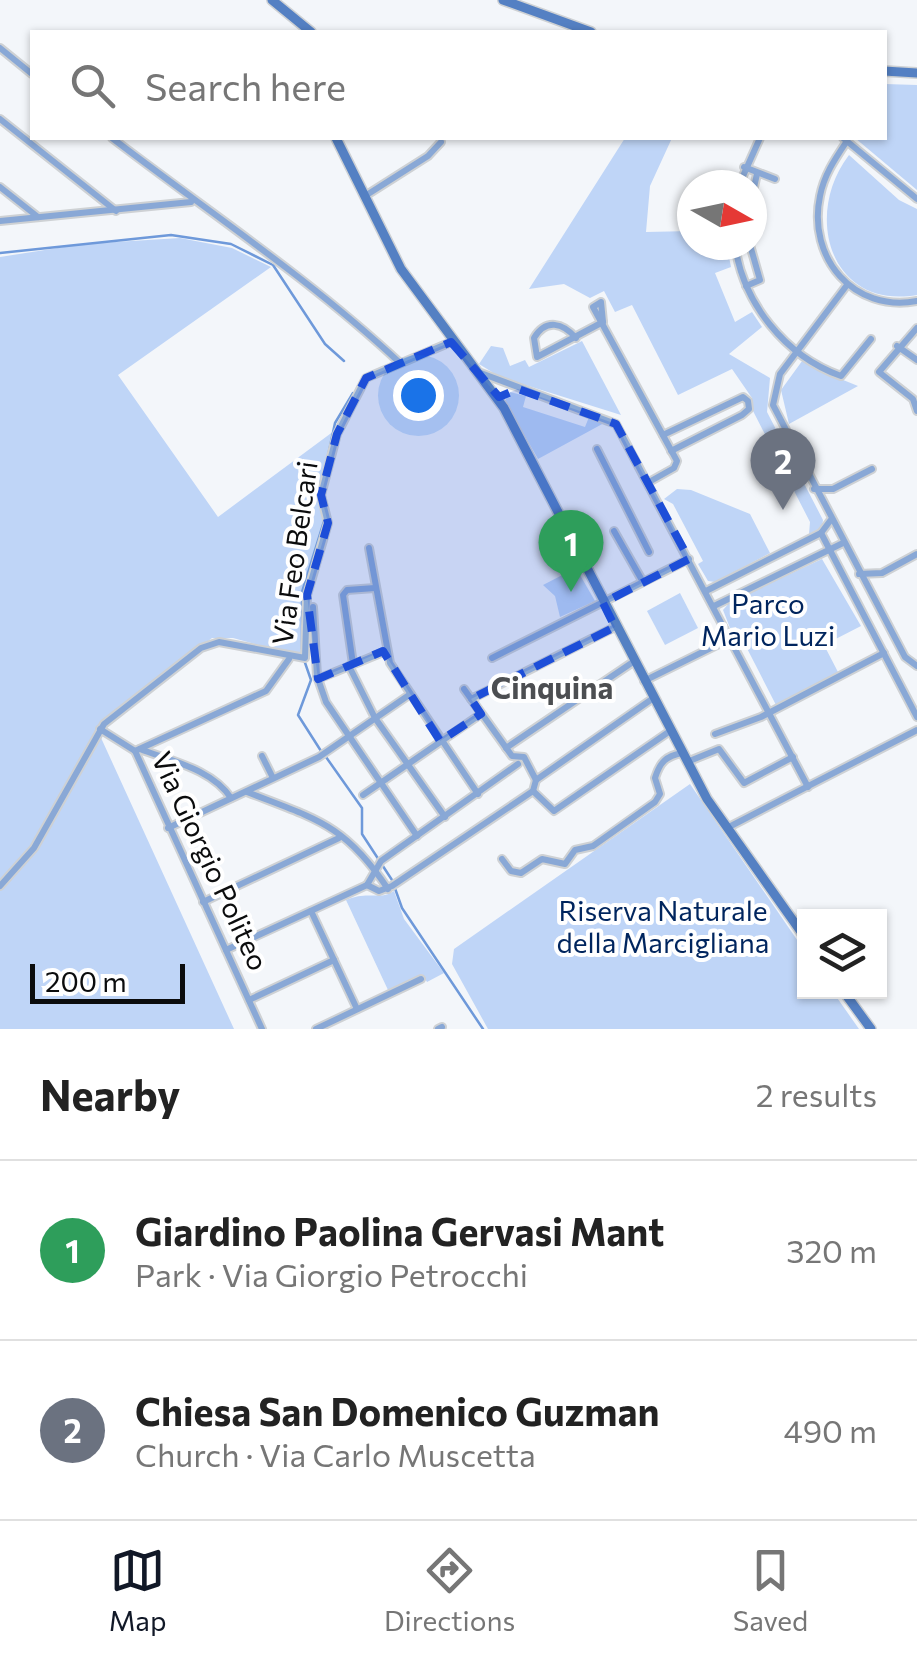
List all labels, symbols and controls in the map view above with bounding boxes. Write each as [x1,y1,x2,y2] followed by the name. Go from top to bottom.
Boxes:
[30,30,887,140] search box
[65,58,120,113] icon: search
[145,62,346,109] text: Search here
[677,170,767,260] north arrow
[393,370,444,421] your location
[750,428,816,510] pin: 2
[264,459,324,647] street label: Via Feo Belcari
[538,510,604,592] pin: 1
[701,586,835,652] park label: Parco Mario Luzi
[491,668,613,705] district label: Cinquina
[145,746,276,975] street label: Via Giorgio Politeo
[557,893,769,959] park label: Riserva Naturale della Marcigliana
[797,909,887,999] map controls
[797,909,887,999] button: layers
[30,959,185,1004] scale bar
[45,964,127,998] text: 200 m
[40,1068,180,1120] text: Nearby
[756,1074,877,1114] text: 2 results
[135,1207,664,1254] text: Giardino Paolina Gervasi Mant
[65,1230,80,1270] text: 1
[786,1230,877,1270] text: 320 m
[135,1254,528,1294] text: Park · Via Giorgio Petrocchi
[135,1387,659,1434] text: Chiesa San Domenico Guzman
[63,1410,82,1450] text: 2
[783,1410,877,1450] text: 490 m
[135,1434,536,1474] text: Church · Via Carlo Muscetta
[109,1543,166,1637] tab: Map
[384,1543,515,1637] tab: Directions
[733,1543,808,1637] tab: Saved

